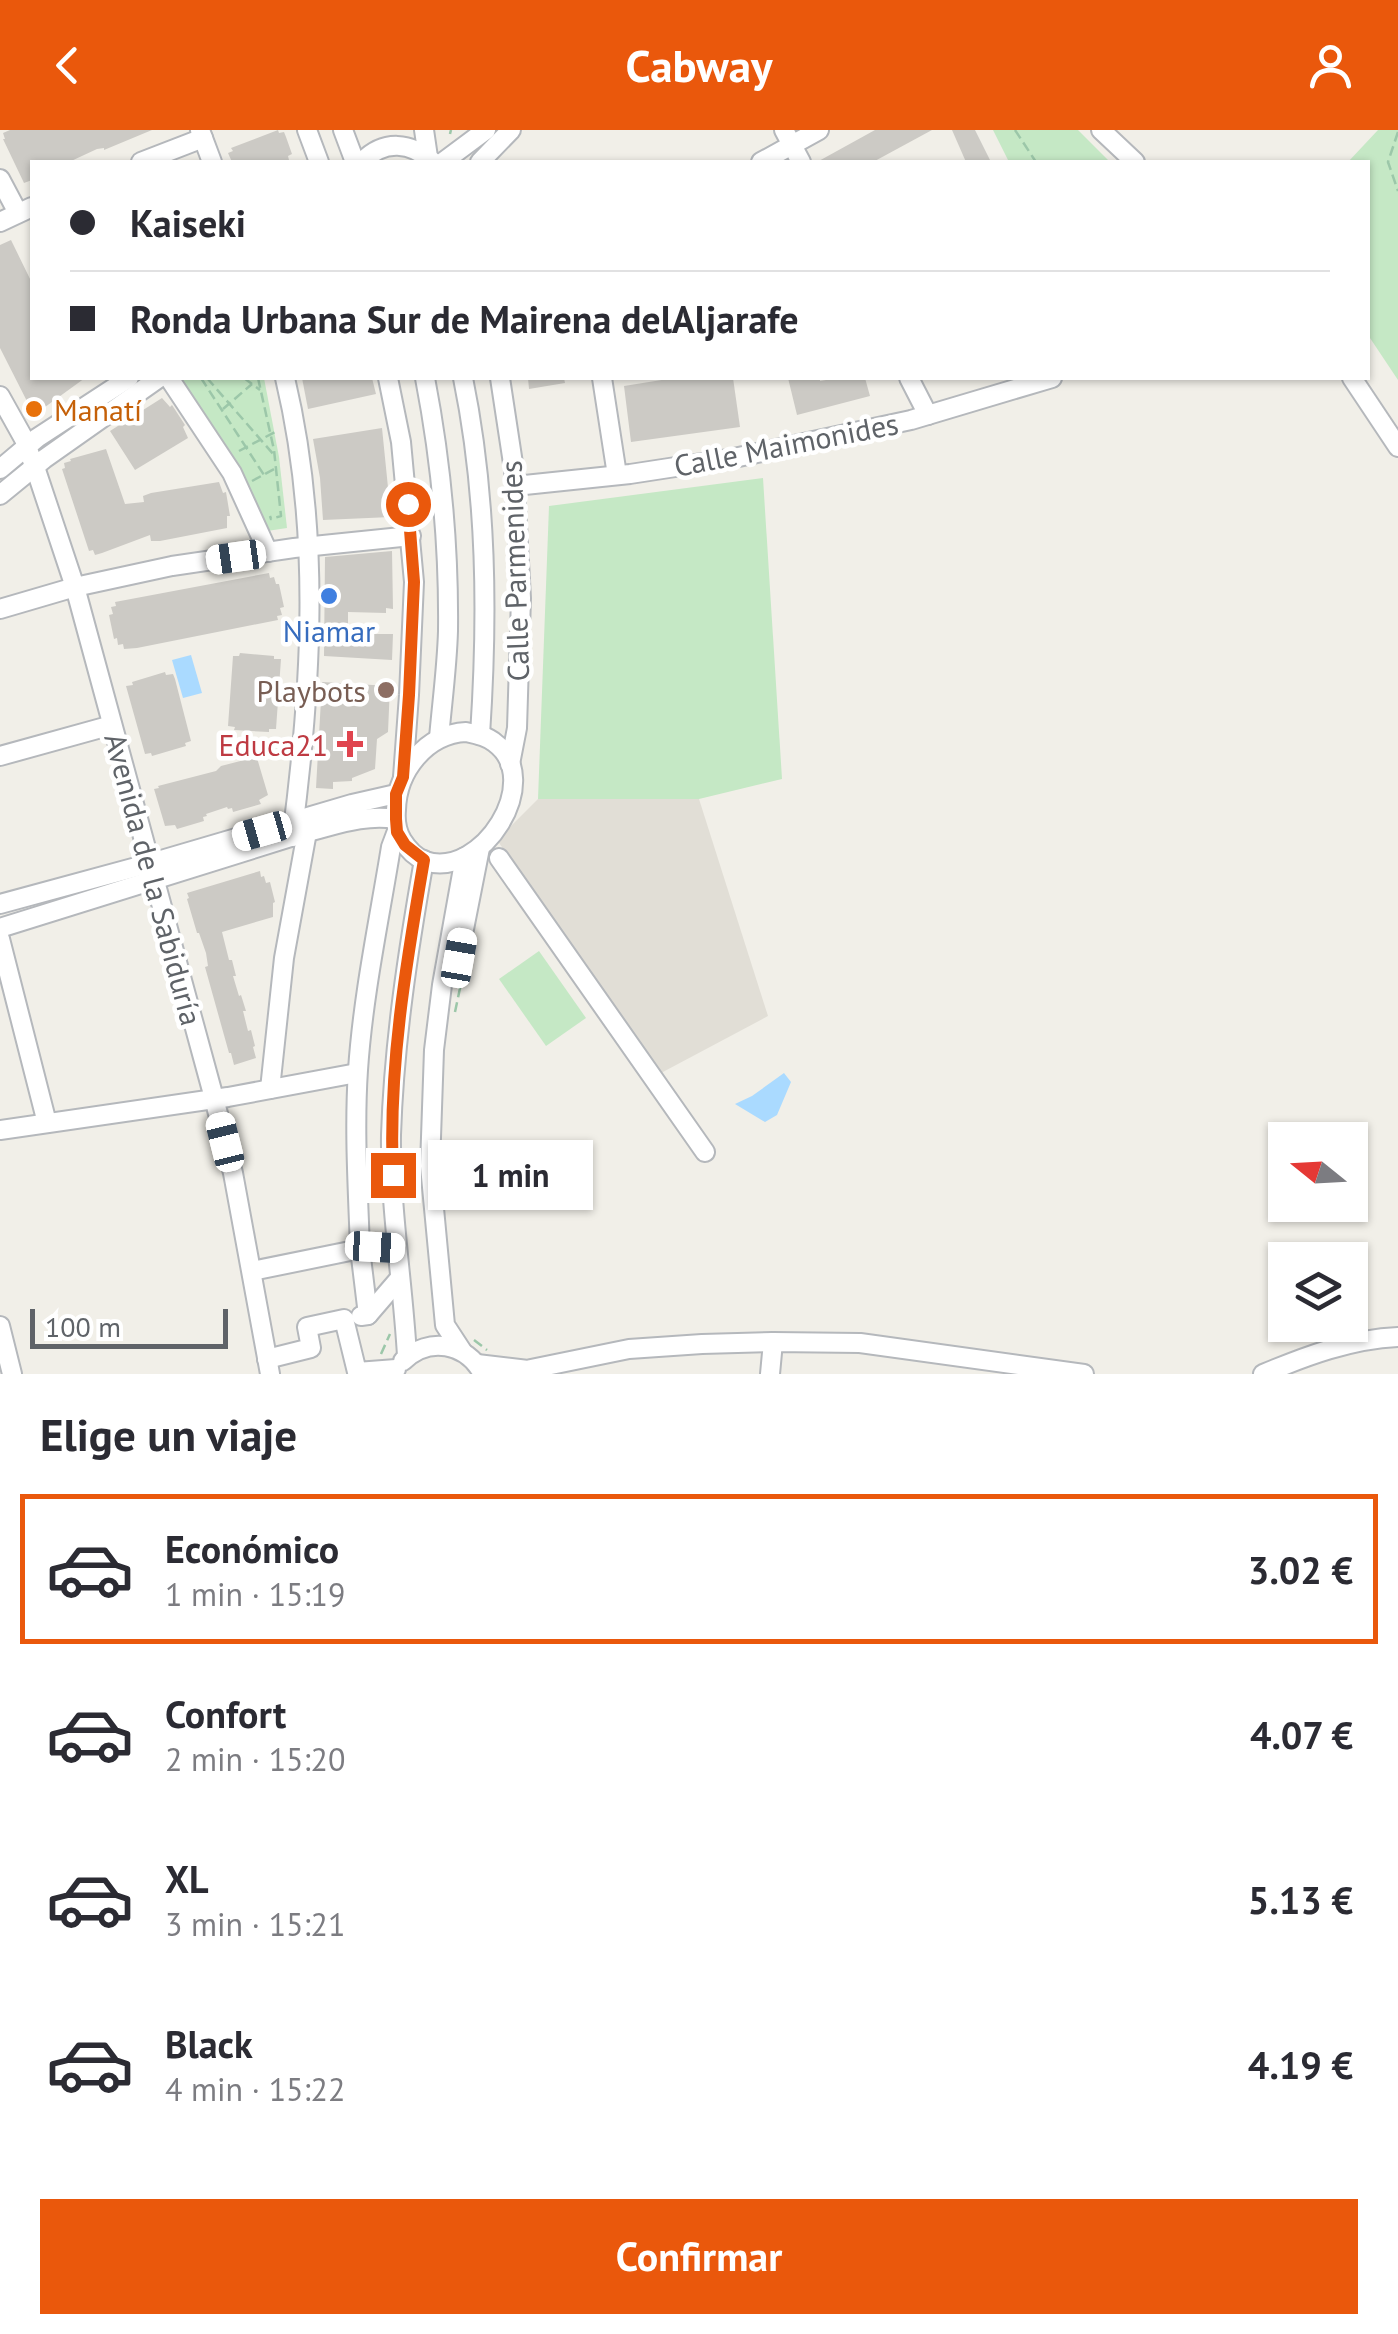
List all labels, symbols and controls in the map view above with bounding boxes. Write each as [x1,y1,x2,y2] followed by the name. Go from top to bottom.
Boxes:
[626,36,772,94] text: Cabway
[40,38,95,93] icon: back
[1303,38,1358,93] icon: person
[130,198,246,247] text: Kaiseki
[130,294,799,343] text: Ronda Urbana Sur de Mairena delAljarafe
[54,390,142,429] place label: Manatí
[23,398,45,420] marker: Manatí
[670,403,902,485] street label: Calle Maimonides
[491,460,537,682] street label: Calle Parmenides
[386,482,431,527] route start
[204,538,268,576] car
[318,585,340,607] marker: Niamar
[283,611,375,650] place label: Niamar
[257,671,366,710] place label: Playbots
[375,679,397,701] marker: Playbots
[219,725,328,764] place label: Educa21
[96,729,212,1029] street label: Avenida de la Sabiduría
[337,731,363,757] marker: Educa21
[229,808,295,854] car
[439,926,479,990] car
[203,1109,247,1175] car
[1268,1122,1368,1222] north arrow
[1268,1122,1368,1342] map controls
[428,1140,593,1210] callout: 1 min
[371,1153,416,1198] route end
[471,1154,550,1196] text: 1 min
[344,1230,406,1264] car
[1268,1242,1368,1342] button: layers
[30,1304,228,1348] scale bar
[45,1308,121,1345] text: 100 m
[40,1405,297,1463] text: Elige un viaje
[45,1524,135,1614] icon: car
[165,1524,339,1573] text: Económico
[1248,1545,1353,1594] text: 3.02 €
[165,1573,345,1615] text: 1 min · 15:19
[45,1689,135,1779] icon: car
[165,1689,286,1738] text: Confort
[1250,1710,1353,1759] text: 4.07 €
[165,1738,345,1780] text: 2 min · 15:20
[45,1854,135,1944] icon: car
[165,1854,209,1903] text: XL
[1248,1875,1353,1924] text: 5.13 €
[165,1903,345,1945] text: 3 min · 15:21
[45,2019,135,2109] icon: car
[165,2019,253,2068] text: Black
[1248,2040,1353,2089] text: 4.19 €
[165,2068,345,2110] text: 4 min · 15:22
[40,2199,1358,2314] button: Confirmar

